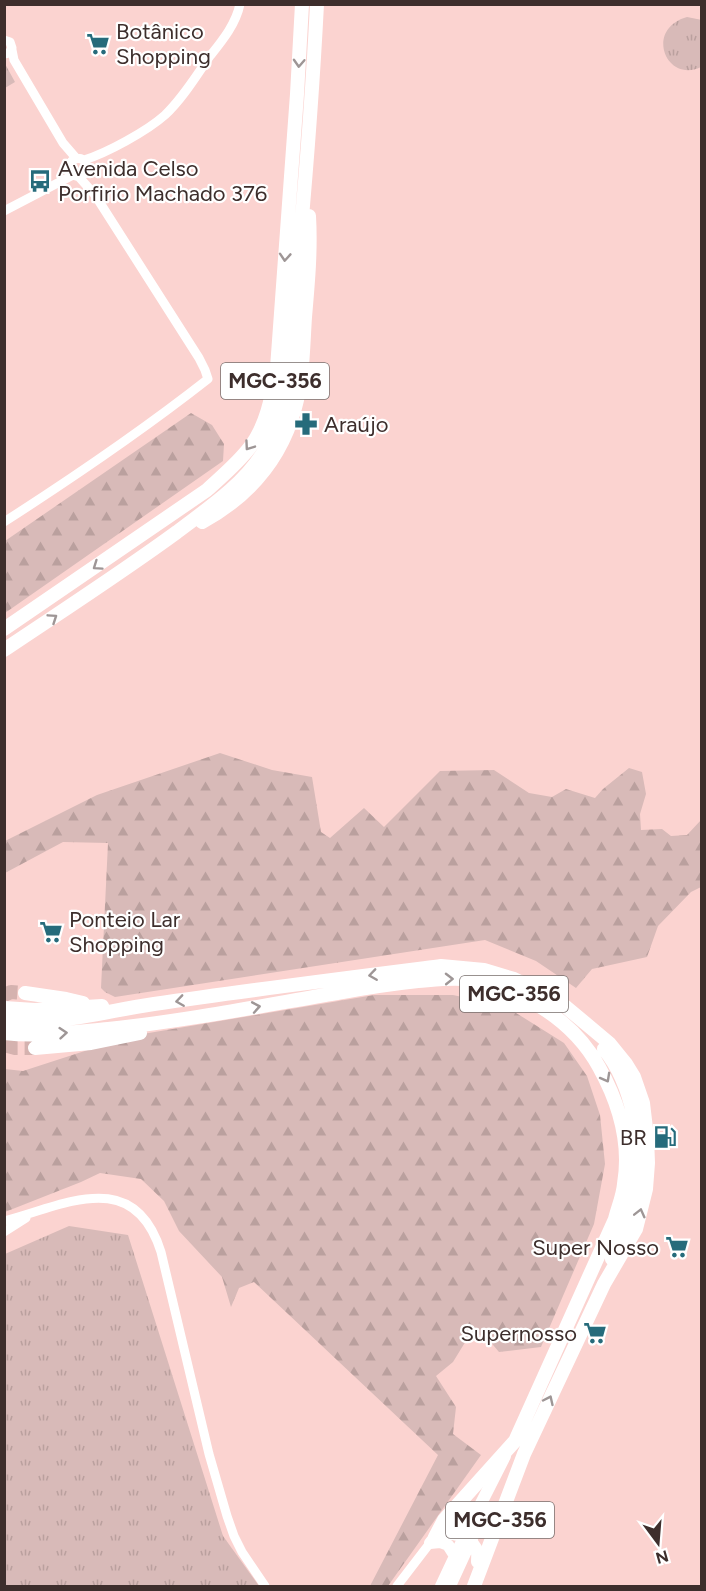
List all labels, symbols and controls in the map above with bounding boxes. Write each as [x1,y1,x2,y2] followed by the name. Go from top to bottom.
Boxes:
[116,18,211,70] place label: Botânico Shopping
[85,31,111,57] supermarket icon: Botânico Shopping
[292,58,305,67] one-way arrow
[58,155,267,207] place label: Avenida Celso Porfirio Machado 376
[27,168,53,194] bus stop icon: Avenida Celso Porfirio Machado 376
[279,253,292,262] one-way arrow
[221,363,329,399] road number: MGC-356
[293,411,319,437] pharmacy icon: Araújo
[324,411,389,438] place label: Araújo
[245,440,256,451] one-way arrow
[92,559,103,570] one-way arrow
[46,614,57,625] one-way arrow
[69,906,181,958] place label: Ponteio Lar Shopping
[38,919,64,945] supermarket icon: Ponteio Lar Shopping
[369,968,378,980] one-way arrow
[444,973,453,986] one-way arrow
[460,976,568,1012] road number: MGC-356
[176,994,185,1006] one-way arrow
[251,1001,261,1014] one-way arrow
[58,1027,67,1040] one-way arrow
[598,1072,610,1082] one-way arrow
[620,1124,647,1151] place label: BR
[652,1124,678,1150] fuel station icon: BR
[632,1208,645,1218] one-way arrow
[532,1234,659,1261] place label: Super Nosso
[664,1234,690,1260] supermarket icon: Super Nosso
[460,1320,577,1347] place label: Supernosso
[582,1320,608,1346] supermarket icon: Supernosso
[541,1396,553,1407] one-way arrow
[446,1502,554,1538] road number: MGC-356
[628,1513,688,1573] north arrow
[653,1546,671,1568] text: N

